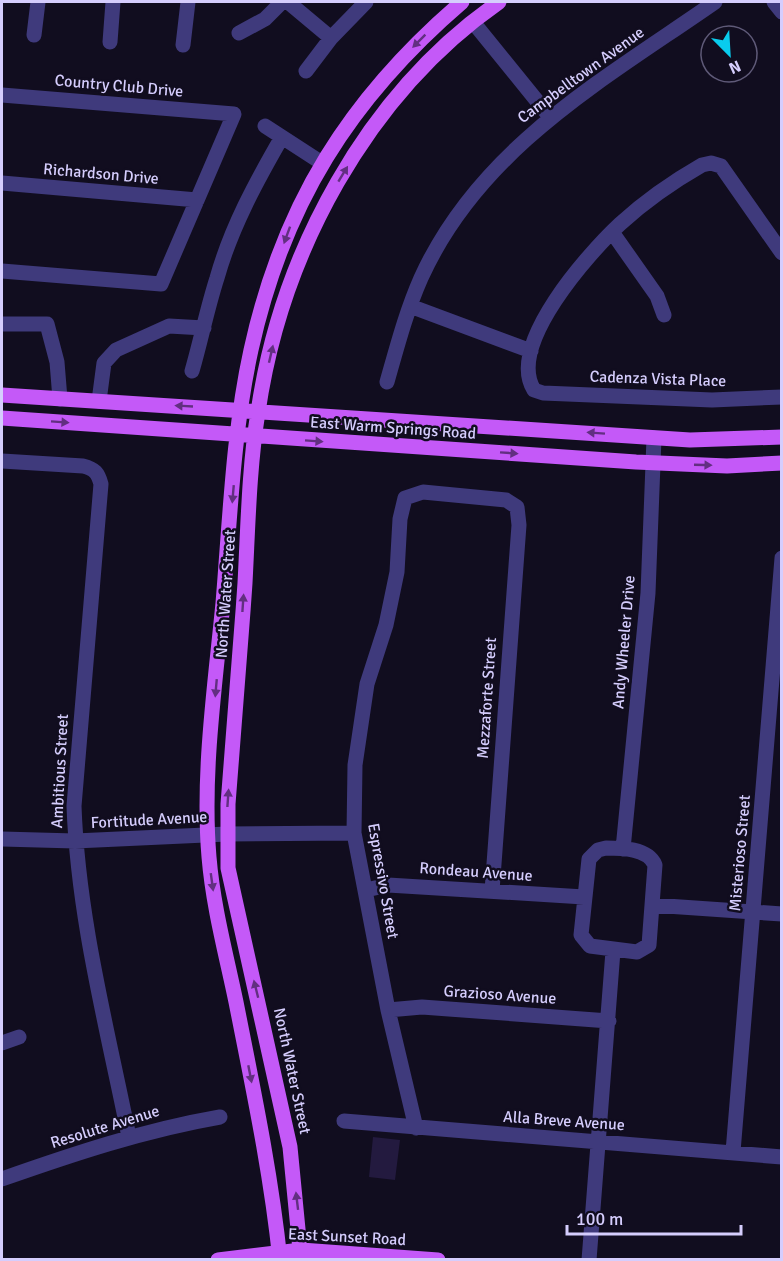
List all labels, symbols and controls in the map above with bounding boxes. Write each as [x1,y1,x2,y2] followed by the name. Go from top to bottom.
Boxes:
[514,22,648,128] street label: Campbelltown Avenue
[699,24,759,84] north arrow
[412,33,426,48] one-way arrow
[726,55,744,78] text: N
[54,70,184,102] street label: Country Club Drive
[42,159,160,189] street label: Richardson Drive
[337,166,348,182] one-way arrow
[281,226,291,244] one-way arrow
[266,345,276,363] one-way arrow
[589,367,727,391] street label: Cadenza Vista Place
[174,402,193,411] one-way arrow
[309,412,477,444] street label: East Warm Springs Road
[50,418,69,427] one-way arrow
[586,429,605,438] one-way arrow
[305,436,324,445] one-way arrow
[499,449,518,458] one-way arrow
[694,460,713,469] one-way arrow
[228,484,237,503] one-way arrow
[212,529,240,659] street label: North Water Street
[608,574,640,710] street label: Andy Wheeler Drive
[239,594,248,613] one-way arrow
[473,636,501,759] street label: Mezzaforte Street
[211,679,220,698] one-way arrow
[47,713,73,829] street label: Ambitious Street
[223,788,233,807] one-way arrow
[725,793,755,912] street label: Misterioso Street
[90,807,208,833] street label: Fortitude Avenue
[363,822,403,941] street label: Espressivo Street
[419,858,533,886] street label: Rondeau Avenue
[208,873,217,892] one-way arrow
[251,980,260,998] one-way arrow
[443,981,557,1009] street label: Grazioso Avenue
[269,1006,315,1136] street label: North Water Street
[246,1064,255,1083] one-way arrow
[48,1101,162,1153] street label: Resolute Avenue
[502,1107,626,1135] street label: Alla Breve Avenue
[292,1192,301,1211] one-way arrow
[567,1198,741,1236] scale bar
[576,1208,623,1230] text: 100 m
[288,1224,406,1250] street label: East Sunset Road

